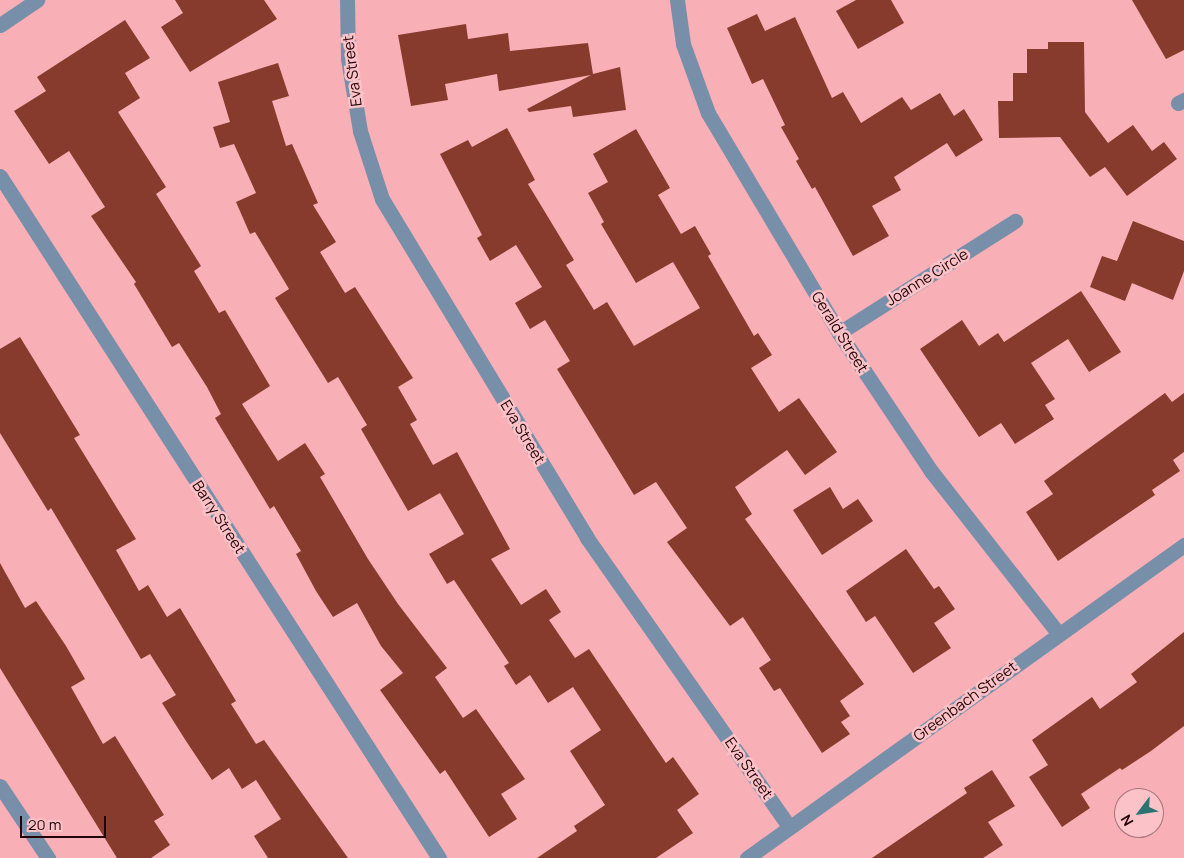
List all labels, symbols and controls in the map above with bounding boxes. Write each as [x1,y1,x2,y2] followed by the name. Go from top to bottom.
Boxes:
[339,35,365,107] street label: Eva Street
[883,245,971,309] street label: Joanne Circle
[808,288,872,376] street label: Gerald Street
[497,397,549,467] street label: Eva Street
[189,477,249,557] street label: Barry Street
[910,657,1020,745] street label: Greenbach Street
[721,734,777,802] street label: Eva Street
[1114,788,1164,838] north arrow
[22,806,109,838] scale bar
[1116,811,1137,830] text: N
[28,814,61,835] text: 20 m

